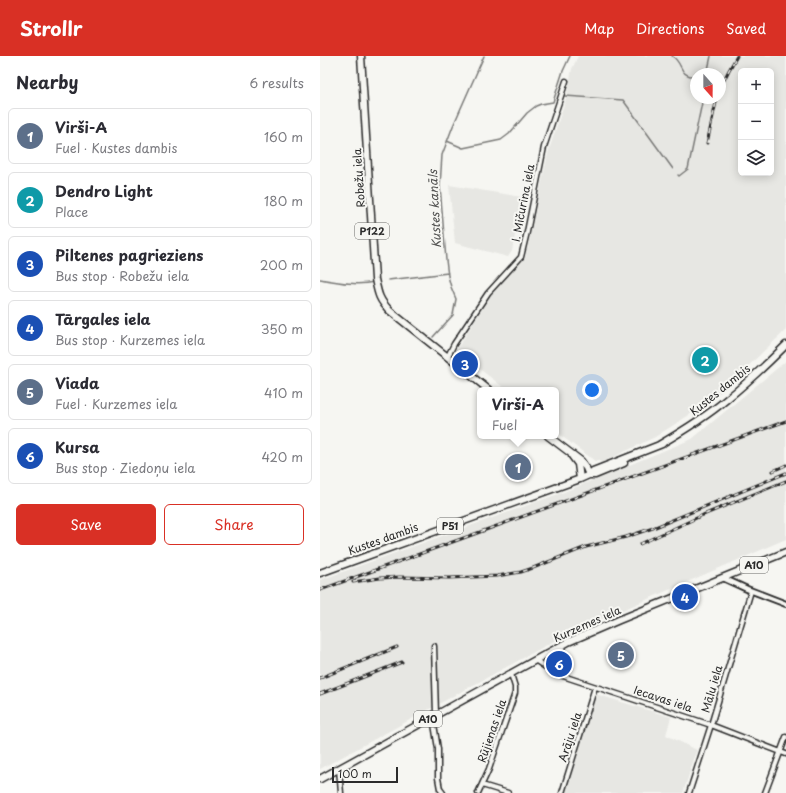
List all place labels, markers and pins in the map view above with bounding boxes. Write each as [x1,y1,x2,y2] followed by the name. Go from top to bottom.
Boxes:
[692,345,718,375] pin: 2
[452,349,478,379] pin: 3
[505,452,531,482] pin: 1
[672,582,698,612] pin: 4
[608,640,634,670] pin: 5
[546,649,572,679] pin: 6

